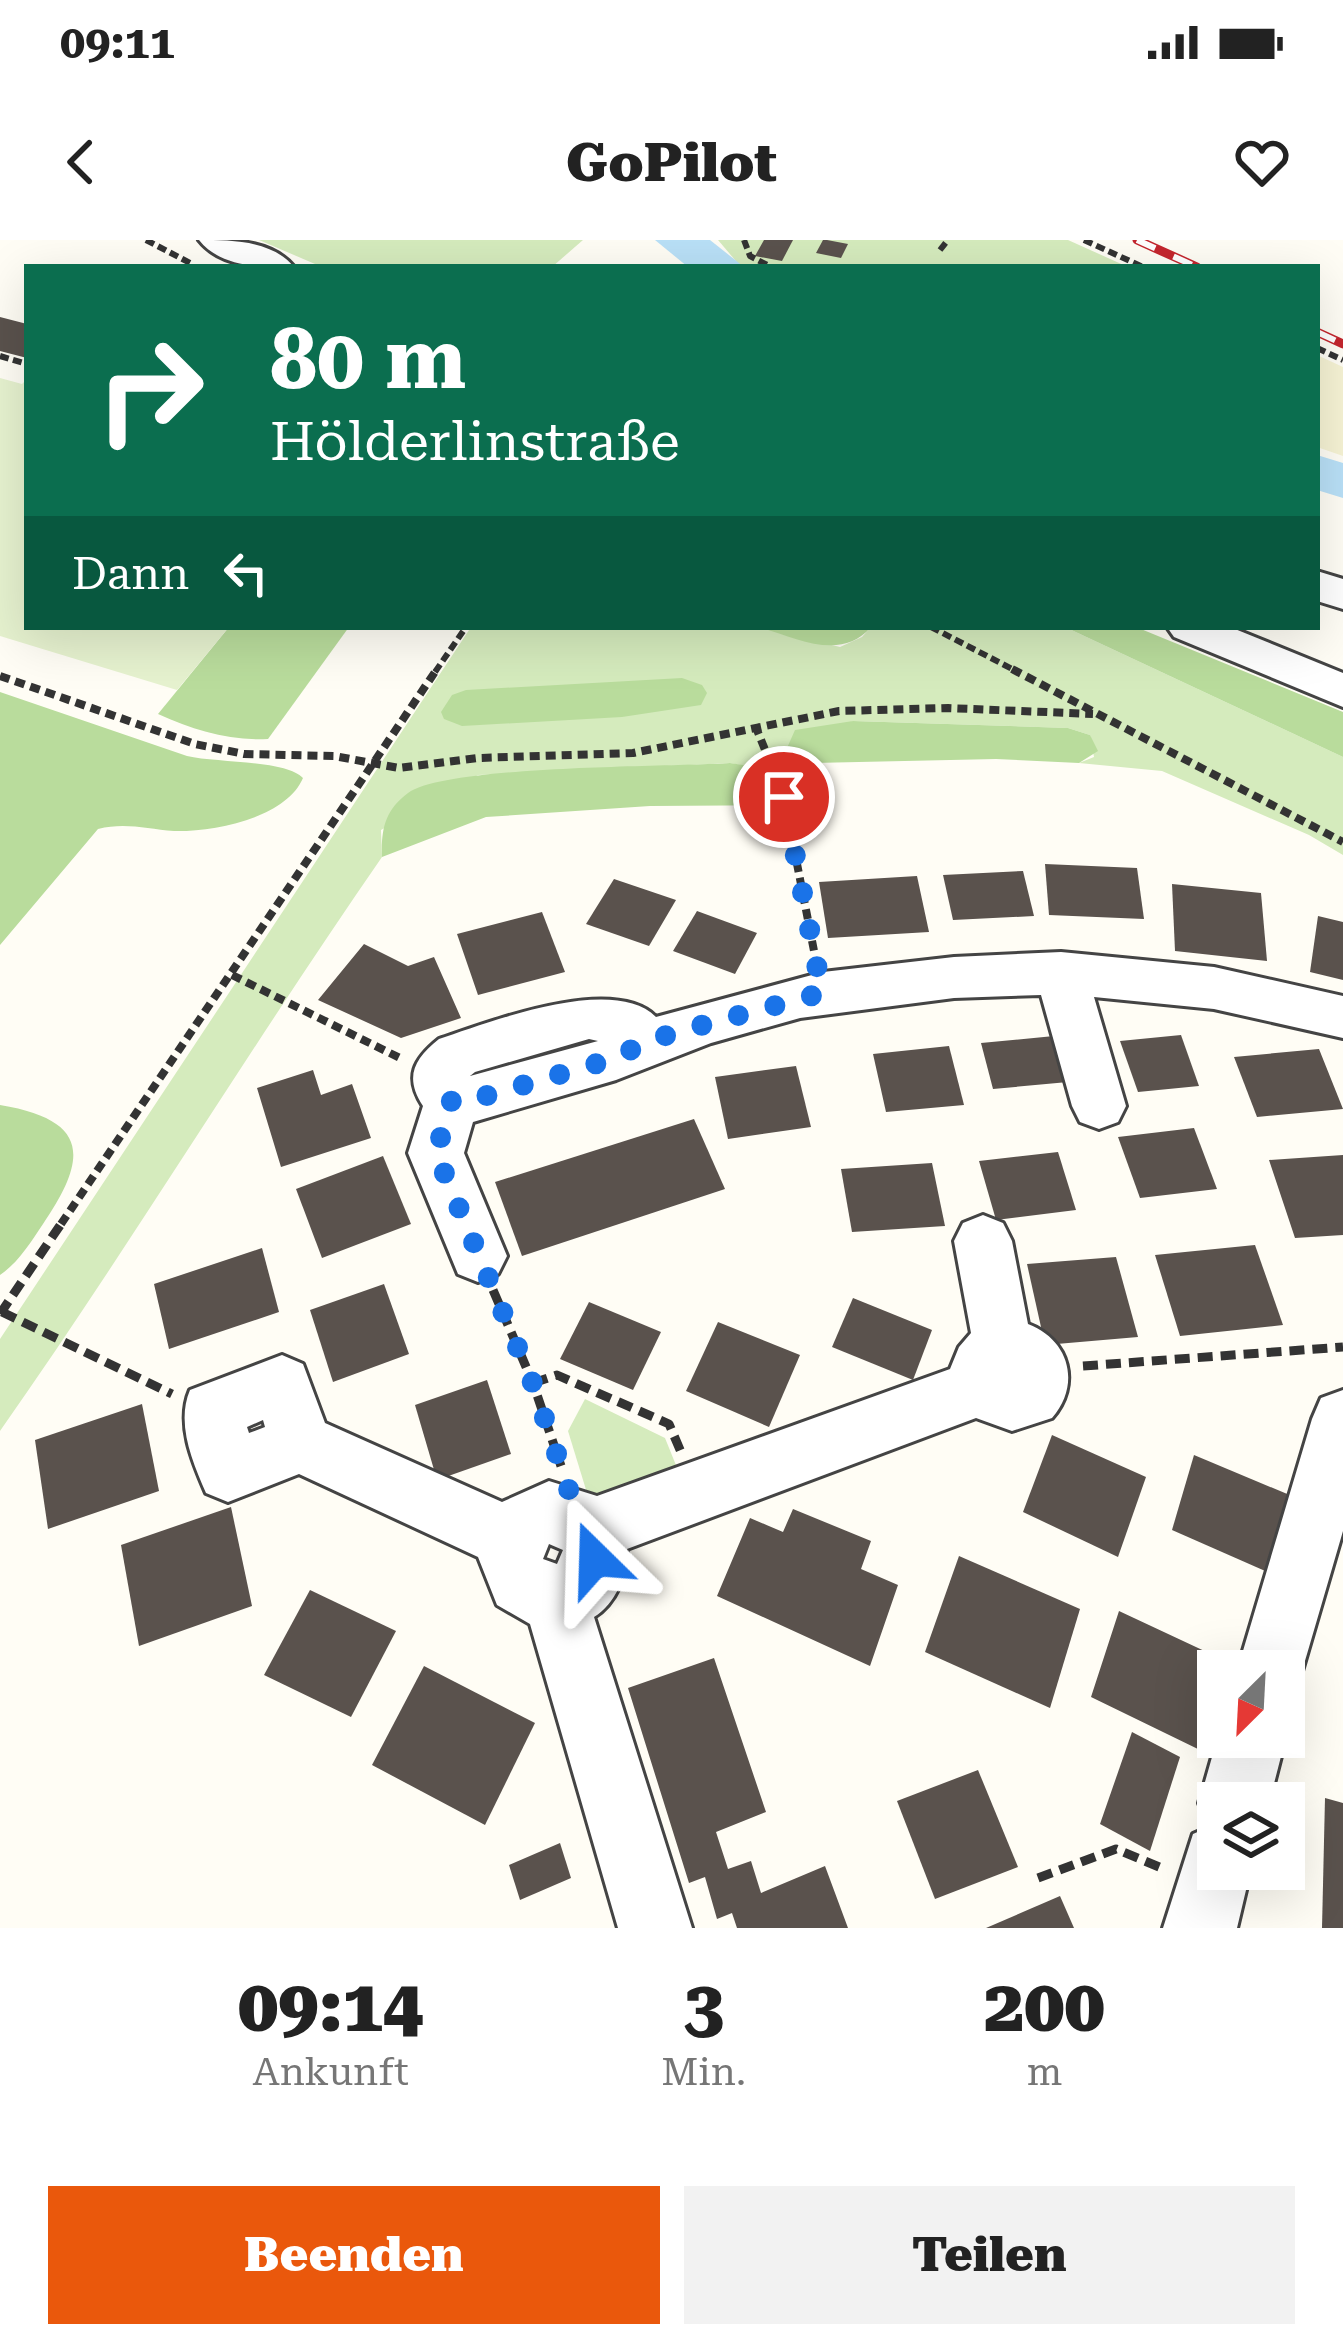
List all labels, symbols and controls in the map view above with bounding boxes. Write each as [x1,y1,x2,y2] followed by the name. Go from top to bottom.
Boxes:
[60,16,175,69] text: 09:11
[48,129,114,195] icon: back
[1229,129,1295,195] icon: heart
[566,131,777,194] text: GoPilot
[270,310,466,408] text: 80 m
[72,312,228,468] icon: right
[270,410,680,473] text: Hölderlinstraße
[213,540,279,606] icon: left
[72,547,189,600] text: Dann
[733,746,835,848] pin
[751,764,817,830] icon: arrive
[532,1496,658,1622] position arrow
[1197,1650,1305,1758] north arrow
[1197,1650,1305,1890] map controls
[1197,1782,1305,1890] button: layers
[238,1964,423,2049] text: 09:14
[683,1964,724,2049] text: 3
[984,1964,1105,2049] text: 200
[252,2049,409,2095] text: Ankunft
[661,2049,746,2095] text: Min.
[1027,2049,1062,2095] text: m
[48,2186,660,2324] button: Beenden
[684,2186,1295,2324] button: Teilen

